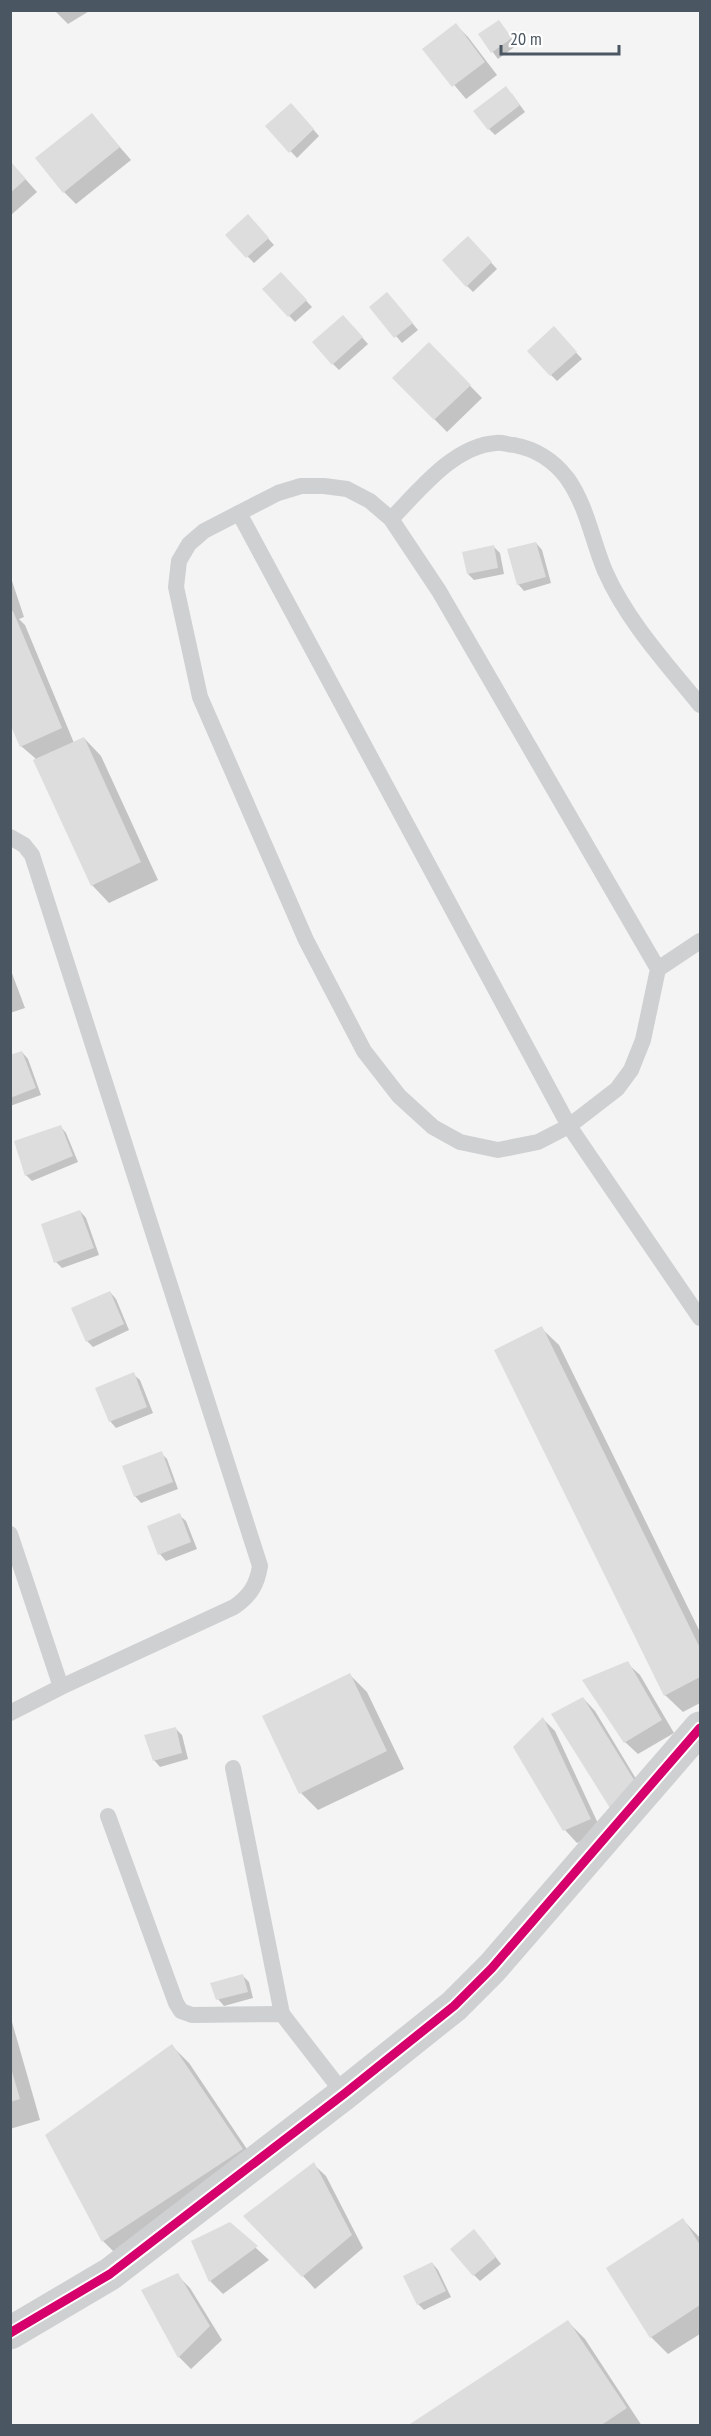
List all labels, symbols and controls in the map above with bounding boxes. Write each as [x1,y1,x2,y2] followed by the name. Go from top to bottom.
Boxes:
[501,18,620,56] scale bar
[510,27,542,50] text: 20 m

